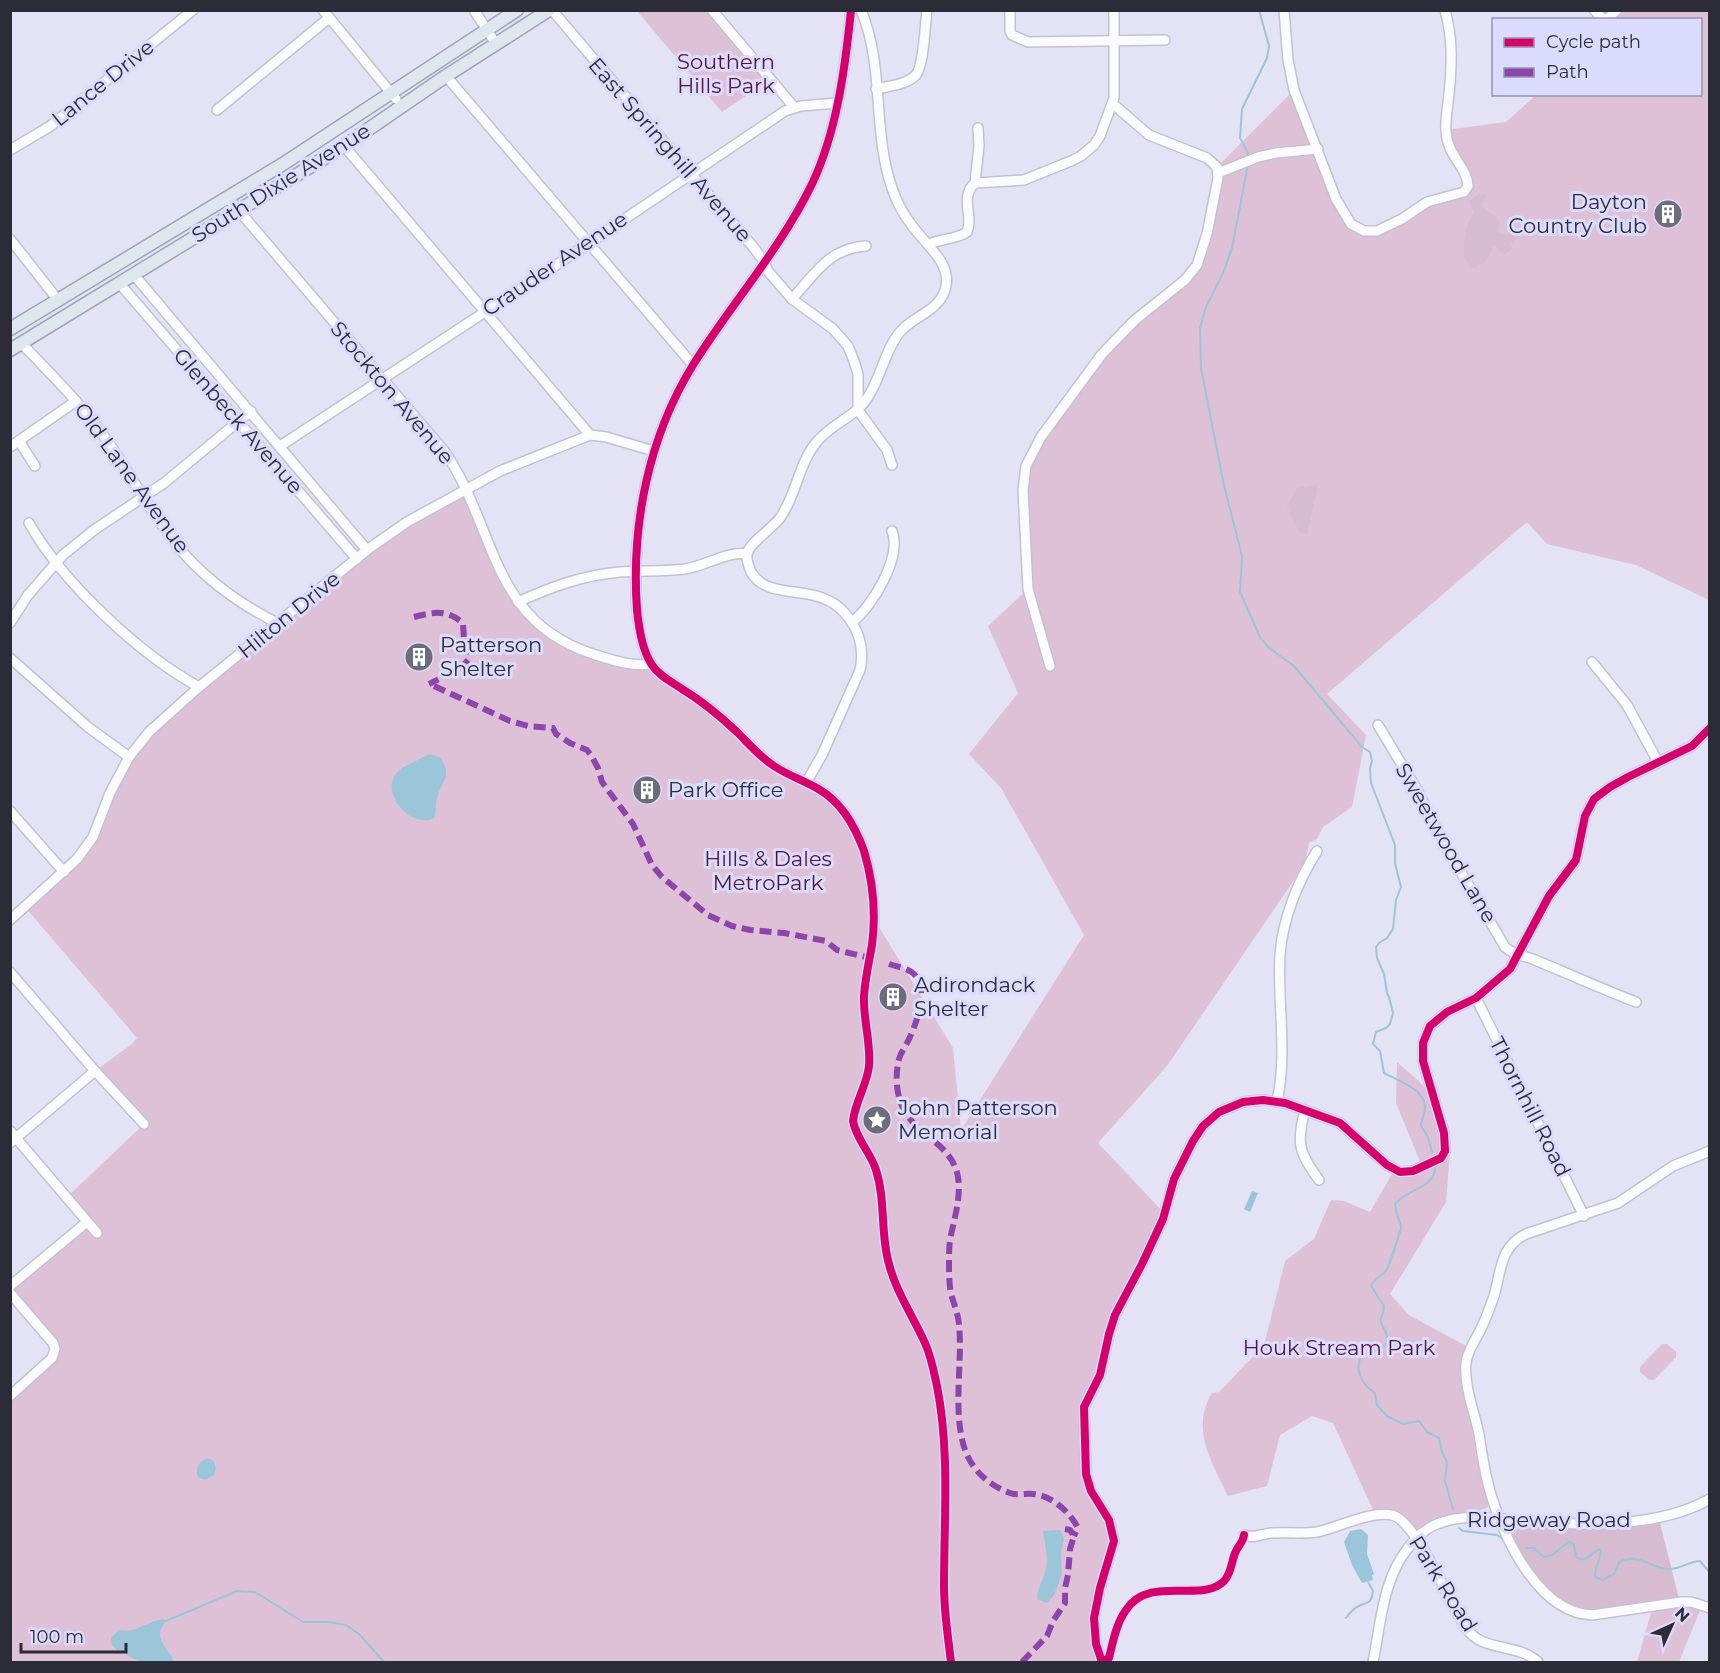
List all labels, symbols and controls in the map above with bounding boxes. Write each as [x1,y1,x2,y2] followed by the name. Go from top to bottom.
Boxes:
[1492,18,1702,96] legend
[1546,31,1641,53] text: Cycle path
[47,34,159,131] street label: Lance Drive
[677,49,775,98] park label: Southern Hills Park
[583,52,757,247] street label: East Springhill Avenue
[1546,61,1589,83] text: Path
[187,117,375,248] street label: South Dixie Avenue
[1509,189,1647,238] place label: Dayton Country Club
[1652,198,1684,230] building icon: Dayton Country Club
[478,206,632,321] street label: Crauder Avenue
[325,316,459,469] street label: Stockton Avenue
[168,343,308,499] street label: Glenbeck Avenue
[70,398,195,558] street label: Old Lane Avenue
[233,566,345,663] street label: Hilton Drive
[440,632,542,681] place label: Patterson Shelter
[403,641,435,673] building icon: Patterson Shelter
[1391,758,1502,927] street label: Sweetwood Lane
[631,774,663,806] building icon: Park Office
[668,777,783,802] place label: Park Office
[704,846,832,895] park label: Hills & Dales MetroPark
[914,972,1036,1021] place label: Adirondack Shelter
[877,981,909,1013] building icon: Adirondack Shelter
[1484,1033,1576,1181] street label: Thornhill Road
[897,1095,1058,1144] place label: John Patterson Memorial
[861,1104,893,1136] place icon: John Patterson Memorial
[1243,1335,1436,1360] park label: Houk Stream Park
[1467,1507,1631,1532] street label: Ridgeway Road
[1404,1531,1483,1636] street label: Park Road
[1642,1595,1702,1655] north arrow
[1671,1603,1694,1626] text: N
[21,1616,126,1654] scale bar
[30,1626,84,1648] text: 100 m

